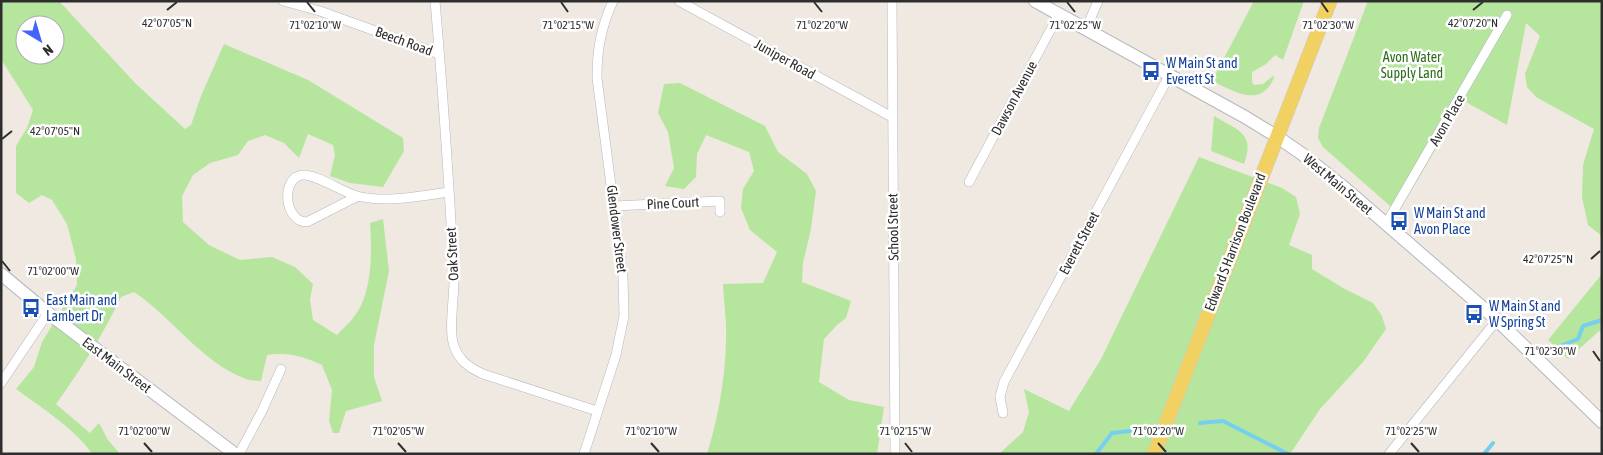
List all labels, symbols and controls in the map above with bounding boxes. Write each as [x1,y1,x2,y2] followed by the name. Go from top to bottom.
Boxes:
[15,15,65,65] north arrow
[142,16,192,30] text: 42°07'05"N
[1448,16,1498,30] text: 42°07'20"N
[289,18,341,32] text: 71°02'10"W
[542,18,594,32] text: 71°02'15"W
[796,18,848,32] text: 71°02'20"W
[1049,18,1101,32] text: 71°02'25"W
[1302,18,1354,32] text: 71°02'30"W
[373,23,435,59] street label: Beech Road
[752,36,818,82] street label: Juniper Road
[40,41,56,59] text: N
[1381,49,1443,81] park label: Avon Water Supply Land
[1166,55,1238,87] place label: W Main St and Everett St
[988,58,1040,138] street label: Dawson Avenue
[1140,60,1162,82] bus stop icon: W Main St and Everett St
[1426,92,1468,148] street label: Avon Place
[30,124,80,138] text: 42°07'05"N
[1300,150,1376,218] street label: West Main Street
[1201,171,1269,313] street label: Edward S Harrison Boulevard
[604,184,630,274] street label: Glendower Street
[884,193,902,261] street label: School Street
[646,194,700,212] street label: Pine Court
[1414,205,1486,237] place label: W Main St and Avon Place
[1056,209,1102,277] street label: Everett Street
[1388,210,1410,232] bus stop icon: W Main St and Avon Place
[443,227,461,281] street label: Oak Street
[1523,252,1573,266] text: 42°07'25"N
[27,264,79,278] text: 71°02'00"W
[46,292,117,324] place label: East Main and Lambert Dr
[20,297,42,319] bus stop icon: East Main and Lambert Dr
[1489,298,1561,330] place label: W Main St and W Spring St
[1463,303,1485,325] bus stop icon: W Main St and W Spring St
[79,334,155,396] street label: East Main Street
[1524,344,1576,358] text: 71°02'30"W
[118,424,170,438] text: 71°02'00"W
[372,424,424,438] text: 71°02'05"W
[625,424,677,438] text: 71°02'10"W
[879,424,931,438] text: 71°02'15"W
[1132,424,1184,438] text: 71°02'20"W
[1385,424,1437,438] text: 71°02'25"W

